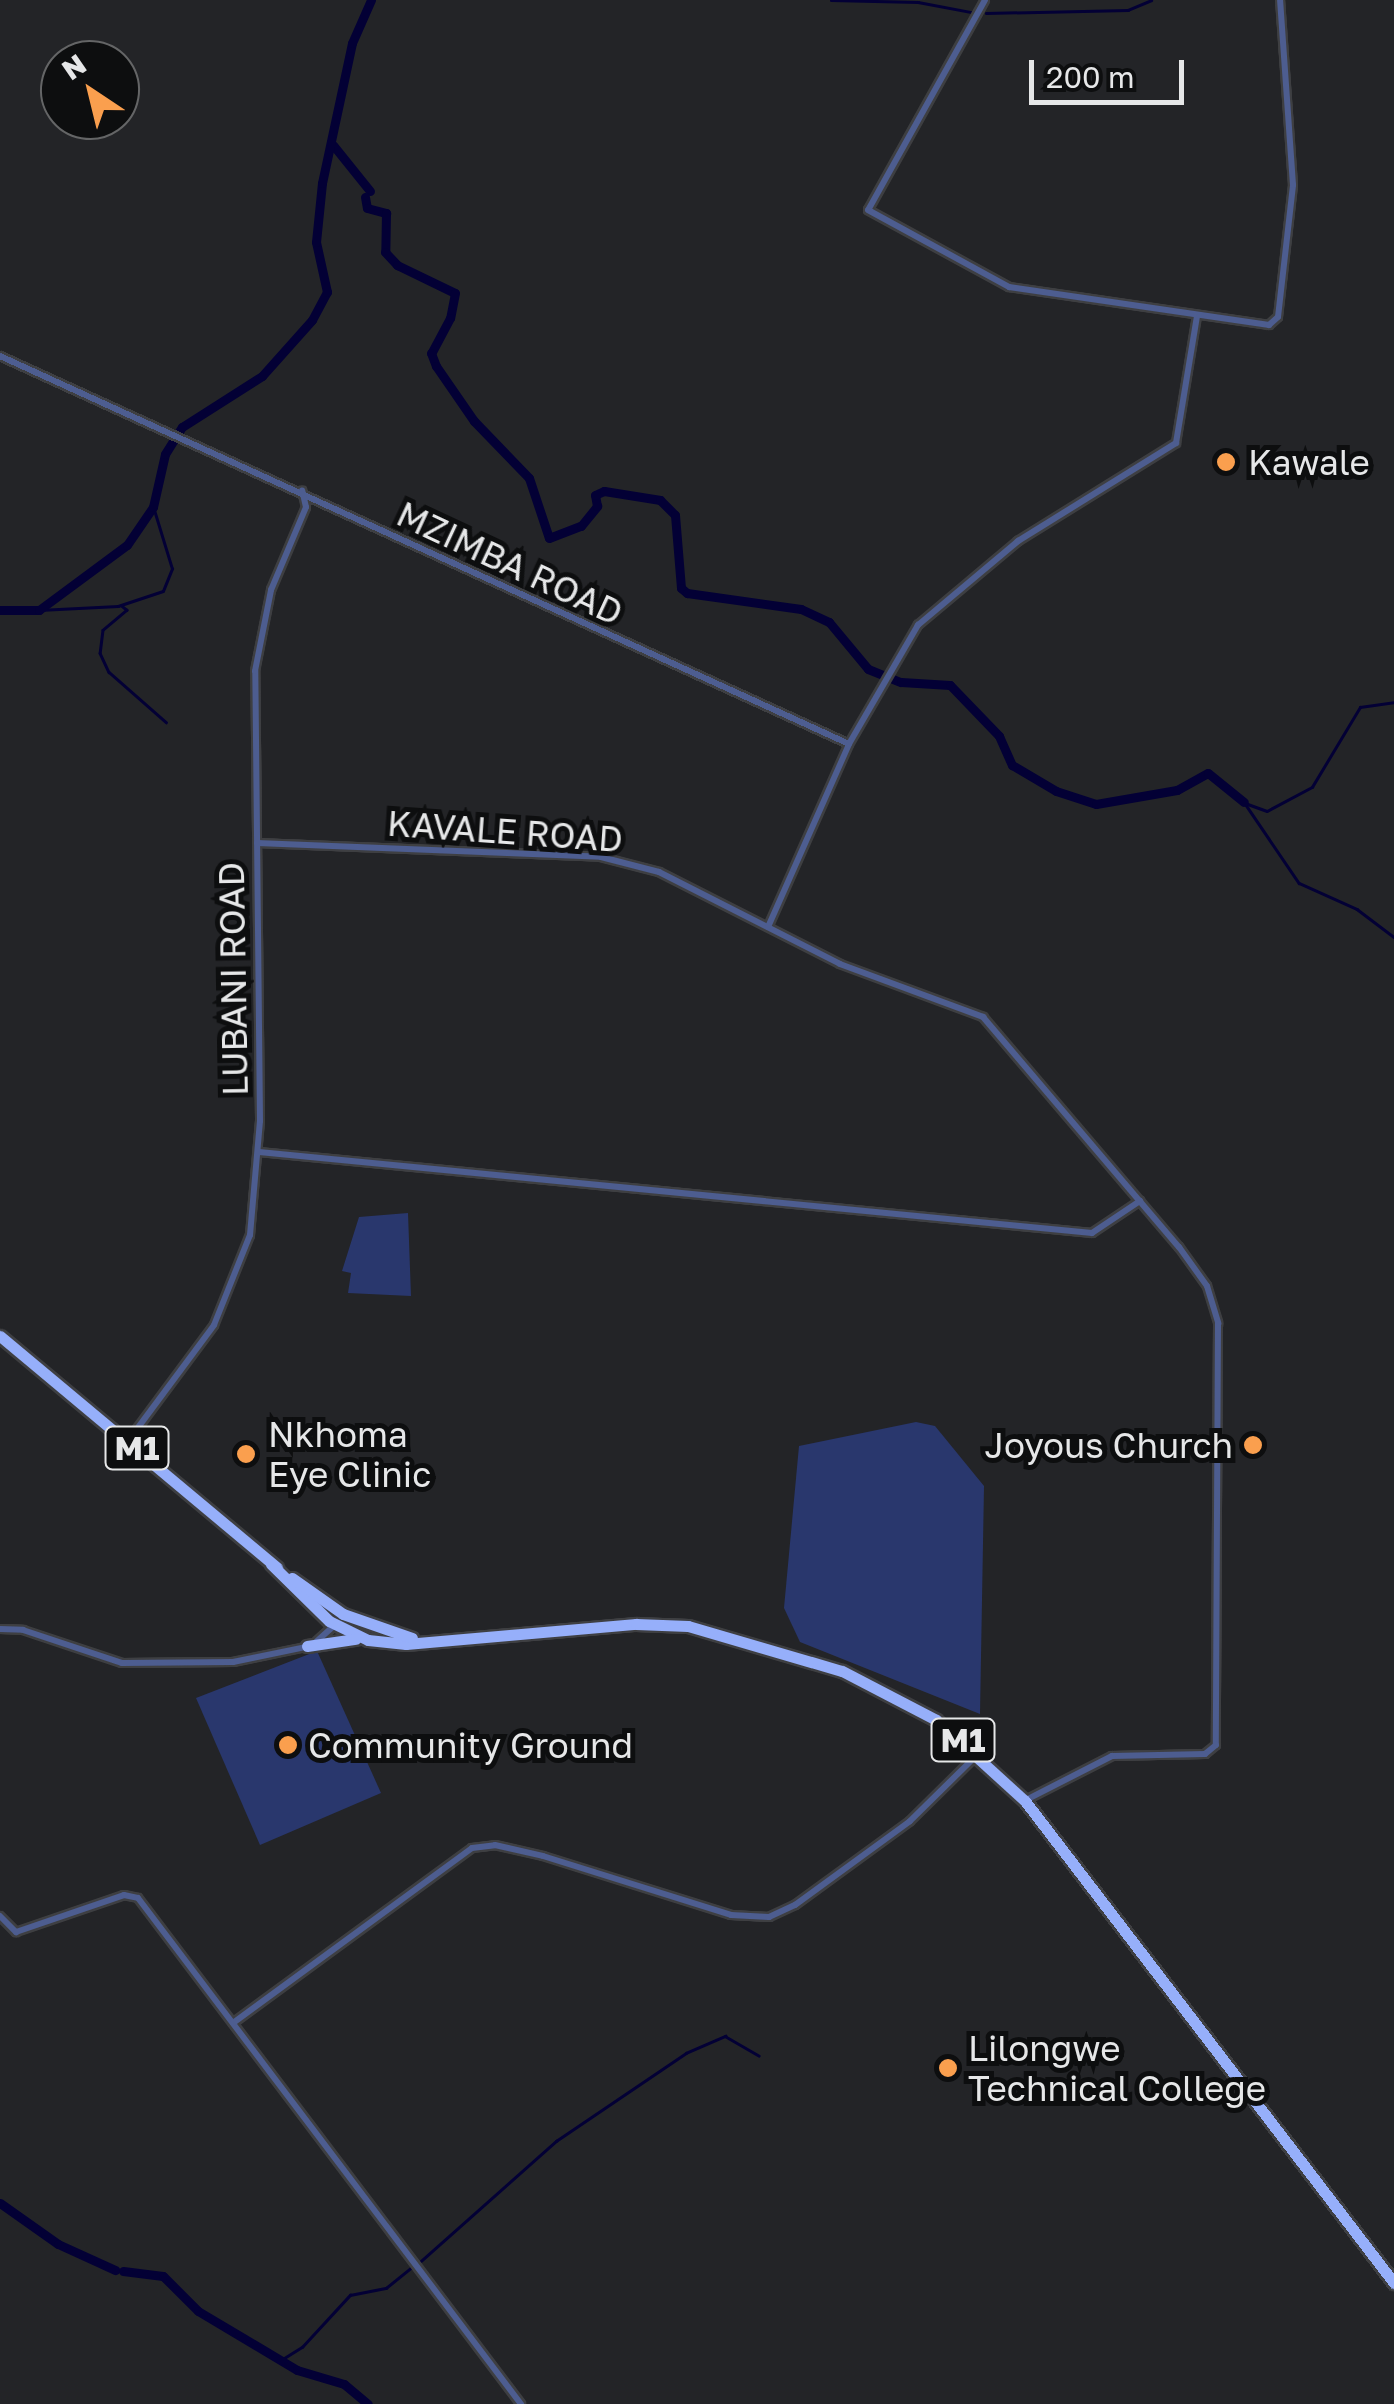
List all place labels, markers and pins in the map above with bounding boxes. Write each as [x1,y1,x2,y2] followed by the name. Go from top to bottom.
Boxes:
[1248,441,1370,483] place label: Kawale
[1213,449,1239,475] marker: Kawale
[268,1413,431,1495] place label: Nkhoma Eye Clinic
[985,1424,1233,1466] place label: Joyous Church
[1242,1434,1264,1456] marker: Joyous Church
[233,1441,259,1467] marker: Nkhoma Eye Clinic
[308,1724,633,1766] place label: Community Ground
[277,1734,299,1756] marker: Community Ground
[968,2027,1266,2109] place label: Lilongwe Technical College
[937,2057,959,2079] marker: Lilongwe Technical College

